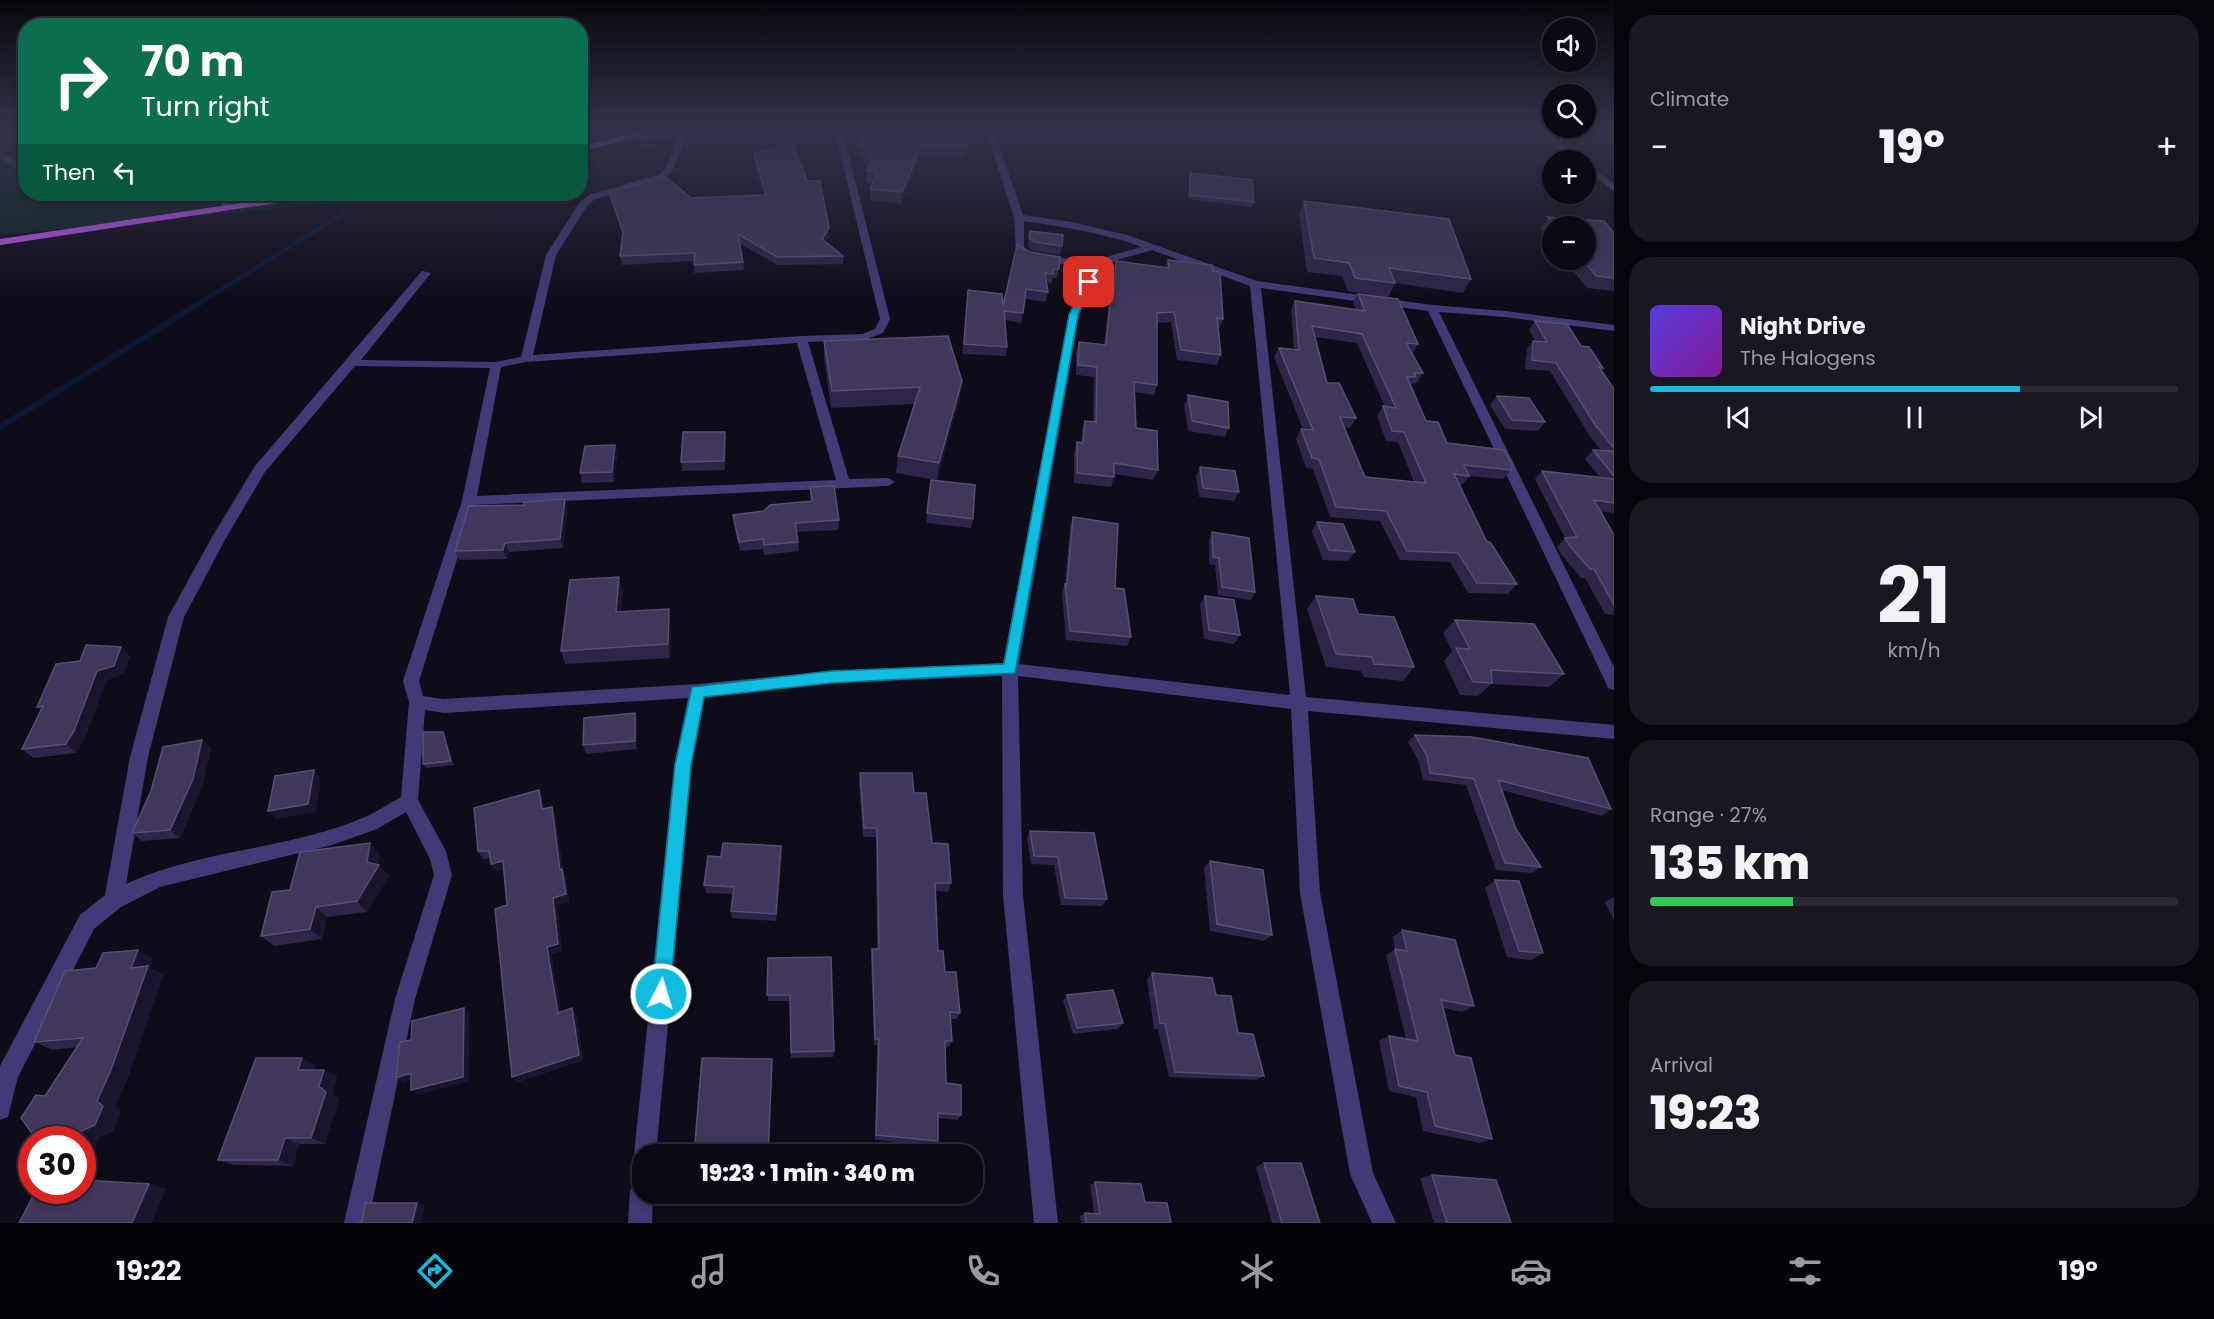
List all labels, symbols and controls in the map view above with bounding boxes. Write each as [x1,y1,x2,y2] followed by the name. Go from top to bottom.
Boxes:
[1542,18,1596,270] map controls
[1542,18,1596,72] button: sound
[141,32,244,91] text: 70 m
[42,42,120,120] icon: right
[1542,84,1596,138] button: search
[1650,85,1729,113] text: Climate
[141,88,270,125] text: Turn right
[1879,116,1945,179] text: 19°
[1650,124,1668,171] text: −
[2155,124,2178,171] text: +
[1542,150,1596,204] button: +
[108,156,141,189] icon: left
[42,157,96,188] text: Then
[1542,216,1596,270] button: −
[1063,256,1114,307] pin
[1072,265,1105,298] icon: arrive
[1740,311,1866,342] text: Night Drive
[1740,344,1876,372] text: The Halogens
[1722,401,1755,434] icon: previous
[1898,401,1931,434] icon: pause
[2074,401,2107,434] icon: next
[1877,541,1951,650] text: 21
[1887,636,1941,664] text: km/h
[1650,801,1767,829] text: Range · 27%
[1650,832,1810,895] text: 135 km
[629,962,693,1026] position arrow
[1650,1051,1713,1079] text: Arrival
[1650,1082,1761,1145] text: 19:23
[18,1126,96,1204] speed limit sign: 30
[700,1158,915,1189] text: 19:23 · 1 min · 340 m
[414,1250,456,1292] icon: directions
[688,1250,730,1292] icon: music
[962,1250,1004,1292] icon: phone
[1236,1250,1278,1292] icon: climate
[1510,1250,1552,1292] icon: car
[1784,1250,1826,1292] icon: filters
[116,1252,181,1289] text: 19:22
[2059,1252,2098,1289] text: 19°

